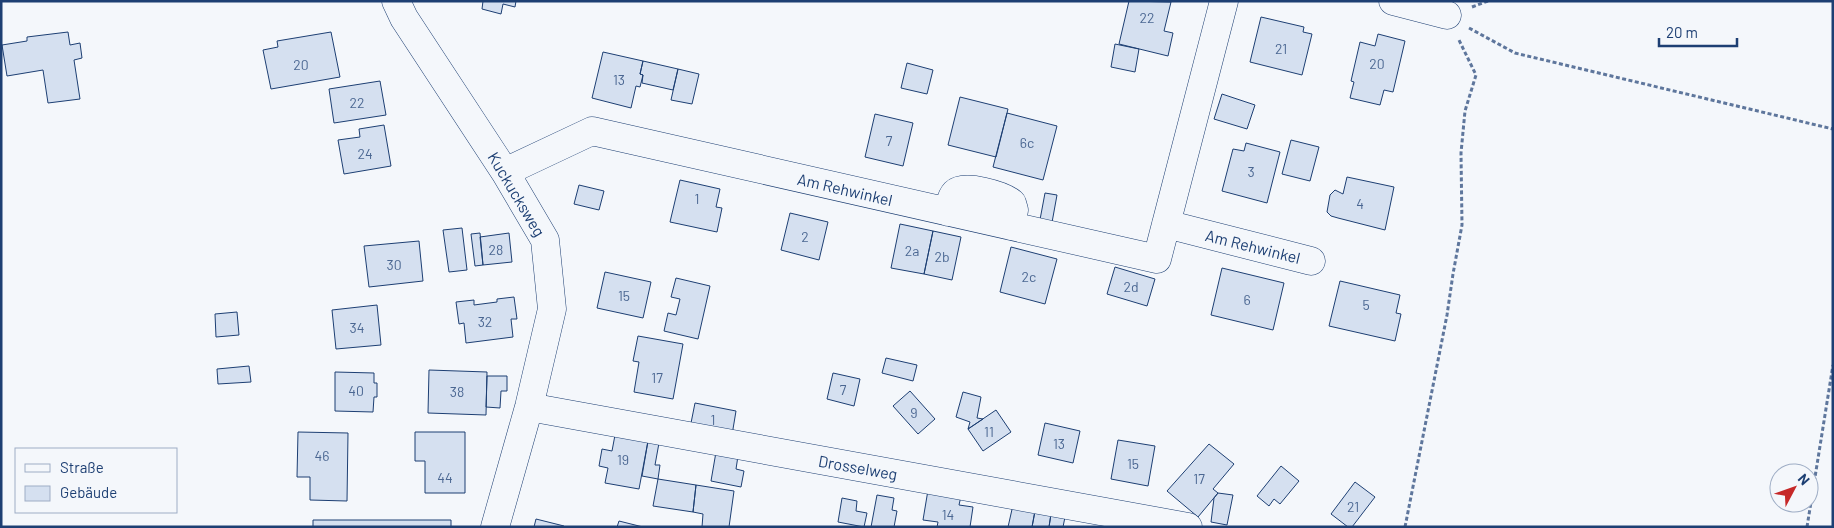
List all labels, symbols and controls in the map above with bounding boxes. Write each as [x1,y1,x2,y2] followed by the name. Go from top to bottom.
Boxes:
[1139,9,1155,26] house number: 22
[1659,15,1736,47] scale bar
[1666,23,1698,41] text: 20 m
[1275,40,1287,57] house number: 21
[1369,55,1385,72] house number: 20
[293,56,309,73] house number: 20
[613,71,625,88] house number: 13
[349,94,365,111] house number: 22
[886,132,893,149] house number: 7
[1020,134,1034,151] house number: 6c
[357,145,373,162] house number: 24
[484,148,550,240] street label: Kuckucksweg
[1247,163,1255,180] house number: 3
[796,169,894,209] street label: Am Rehwinkel
[695,190,699,207] house number: 1
[1356,195,1364,212] house number: 4
[1204,225,1302,267] street label: Am Rehwinkel
[801,228,809,245] house number: 2
[489,241,503,258] house number: 28
[905,242,919,259] house number: 2a
[934,248,950,265] house number: 2b
[386,256,402,273] house number: 30
[1022,268,1036,285] house number: 2c
[1123,278,1139,295] house number: 2d
[618,287,630,304] house number: 15
[1243,291,1251,308] house number: 6
[1362,296,1370,313] house number: 5
[478,313,492,330] house number: 32
[350,319,364,336] house number: 34
[651,369,663,386] house number: 17
[840,381,847,398] house number: 7
[348,382,364,399] house number: 40
[450,383,464,400] house number: 38
[910,404,918,421] house number: 9
[711,411,715,428] house number: 1
[984,423,994,440] house number: 11
[1053,435,1065,452] house number: 13
[315,447,329,464] house number: 46
[15,448,178,513] legend
[617,451,629,468] house number: 19
[817,451,899,483] street label: Drosselweg
[1127,455,1139,472] house number: 15
[60,458,104,476] text: Straße
[1769,463,1819,513] north arrow
[437,469,453,486] house number: 44
[1193,470,1205,487] house number: 17
[1795,470,1814,488] text: N
[60,483,117,501] text: Gebäude
[1347,498,1359,515] house number: 21
[942,506,954,523] house number: 14

